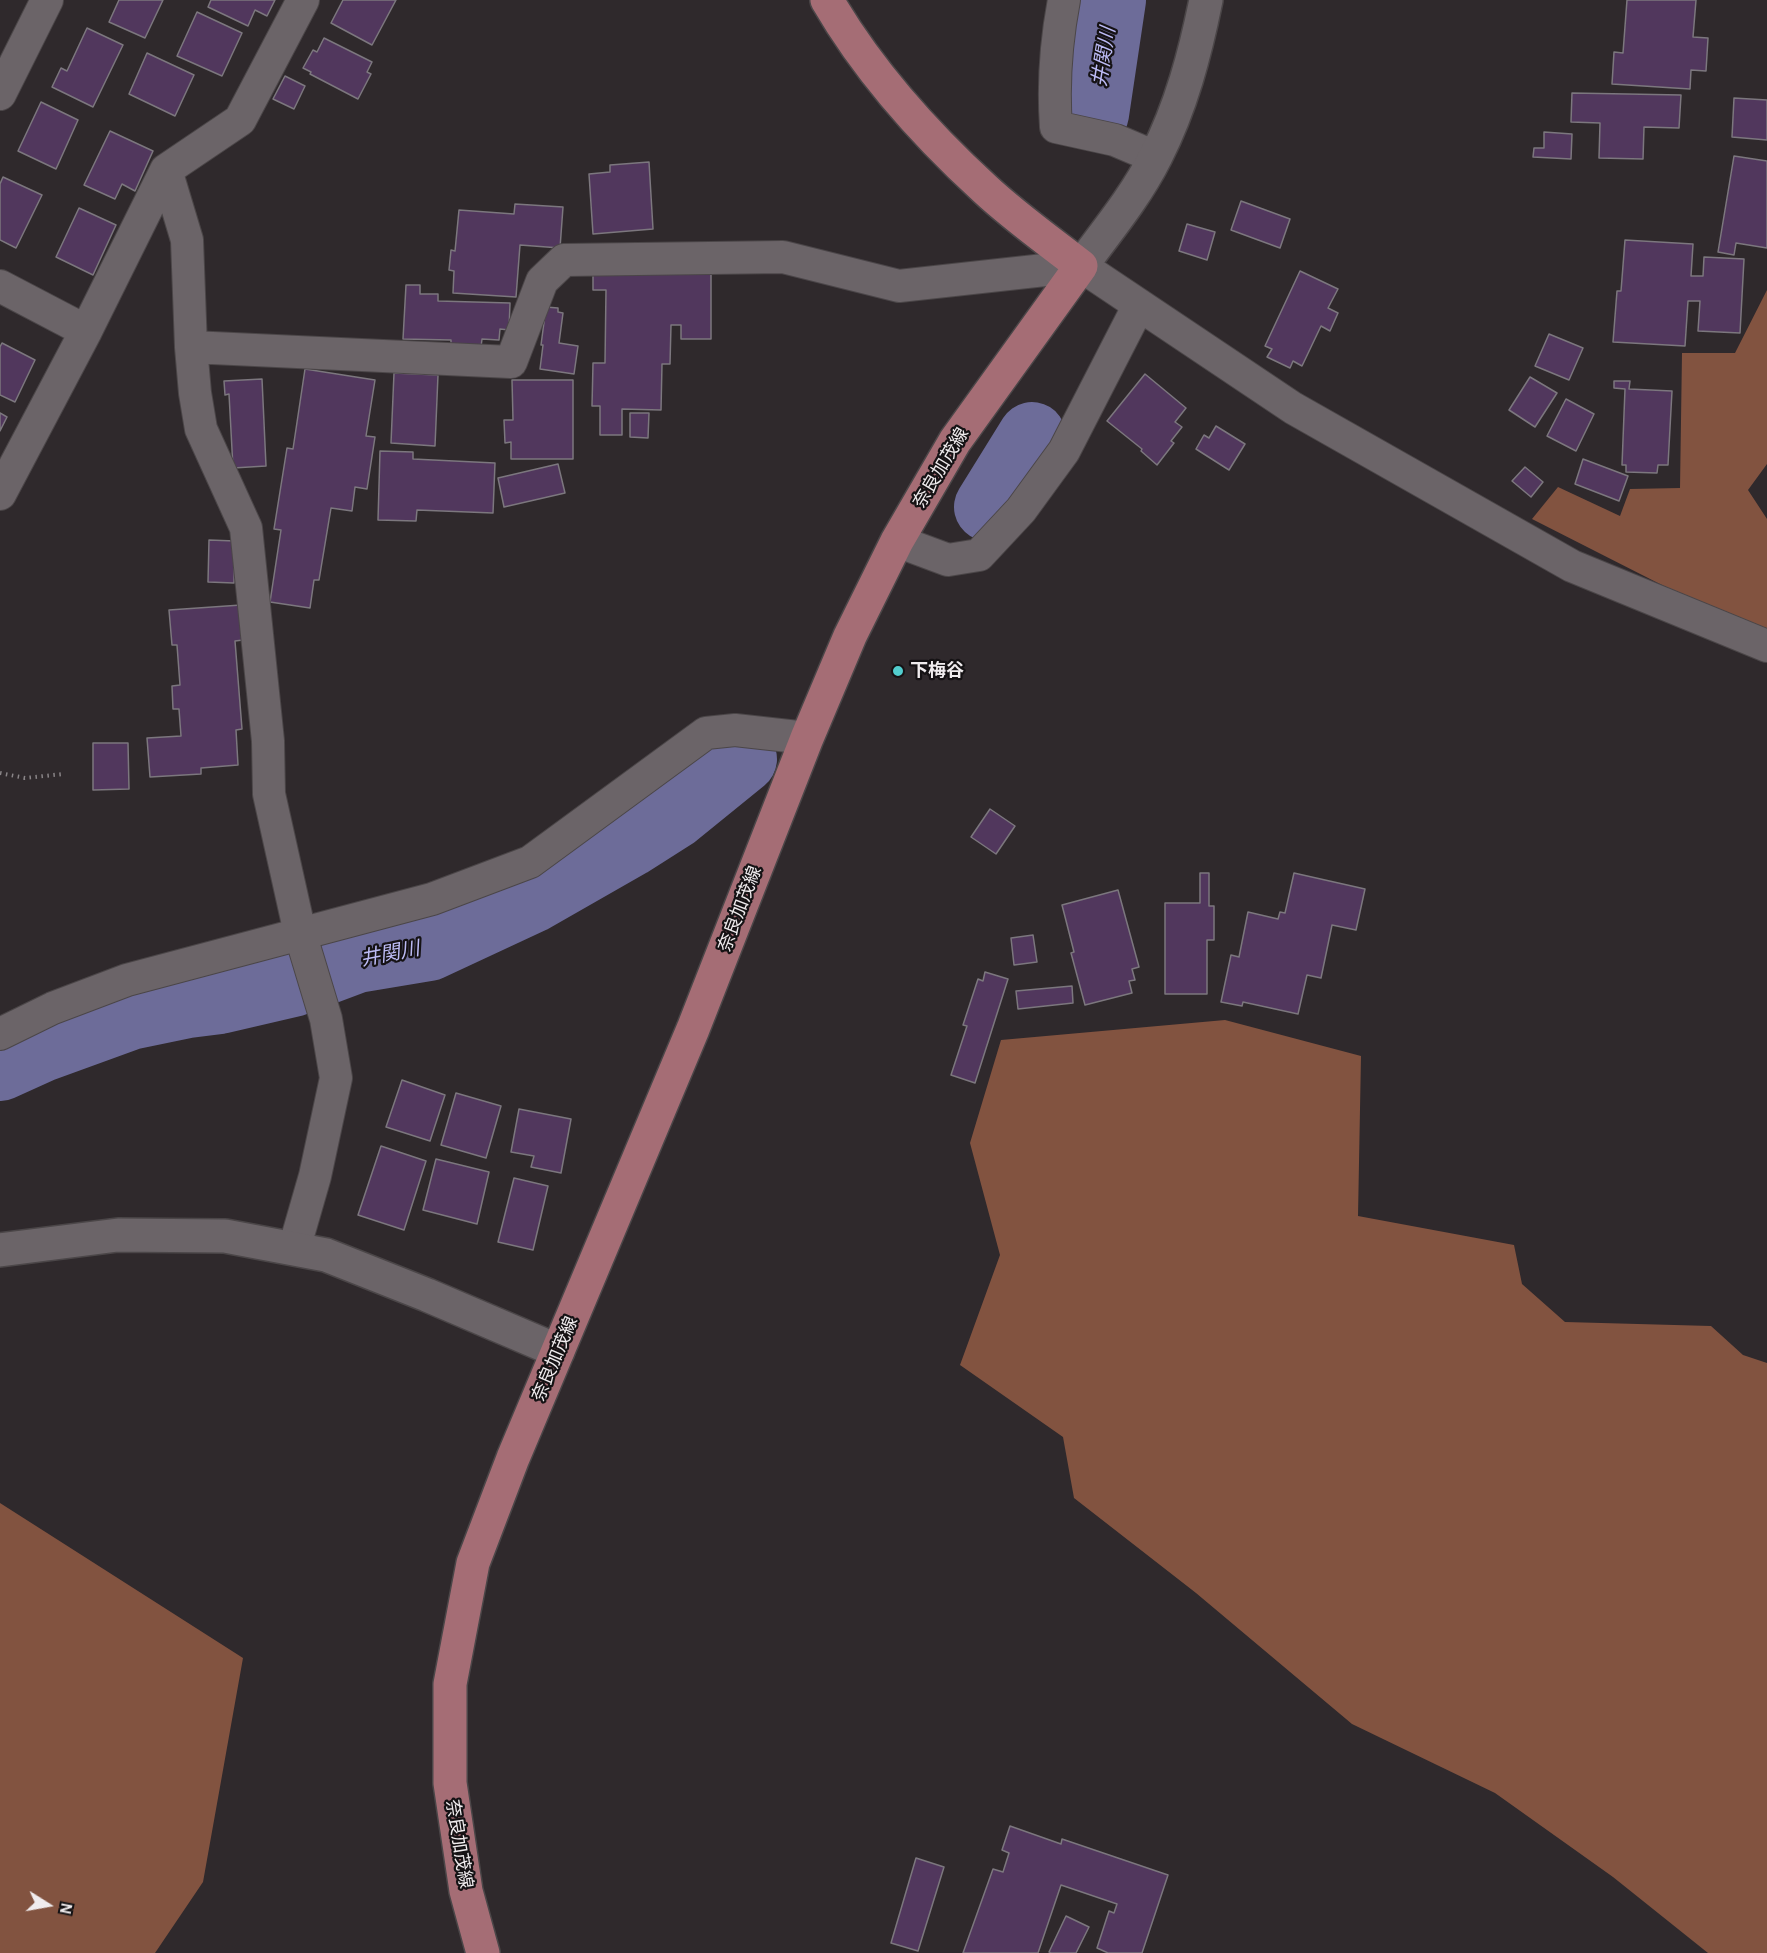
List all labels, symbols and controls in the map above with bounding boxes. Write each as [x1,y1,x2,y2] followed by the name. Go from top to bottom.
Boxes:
[1087,25,1121,89] water label: 井関川
[909,424,973,512] street label: 奈良加茂線
[910,660,964,682] place label: 下梅谷
[891,664,905,678] marker: 下梅谷
[714,863,766,955] street label: 奈良加茂線
[358,936,422,972] water label: 井関川
[527,1313,583,1405] street label: 奈良加茂線
[441,1798,477,1890] street label: 奈良加茂線
[18,1875,78,1935] north arrow
[57,1901,75,1915] text: N

